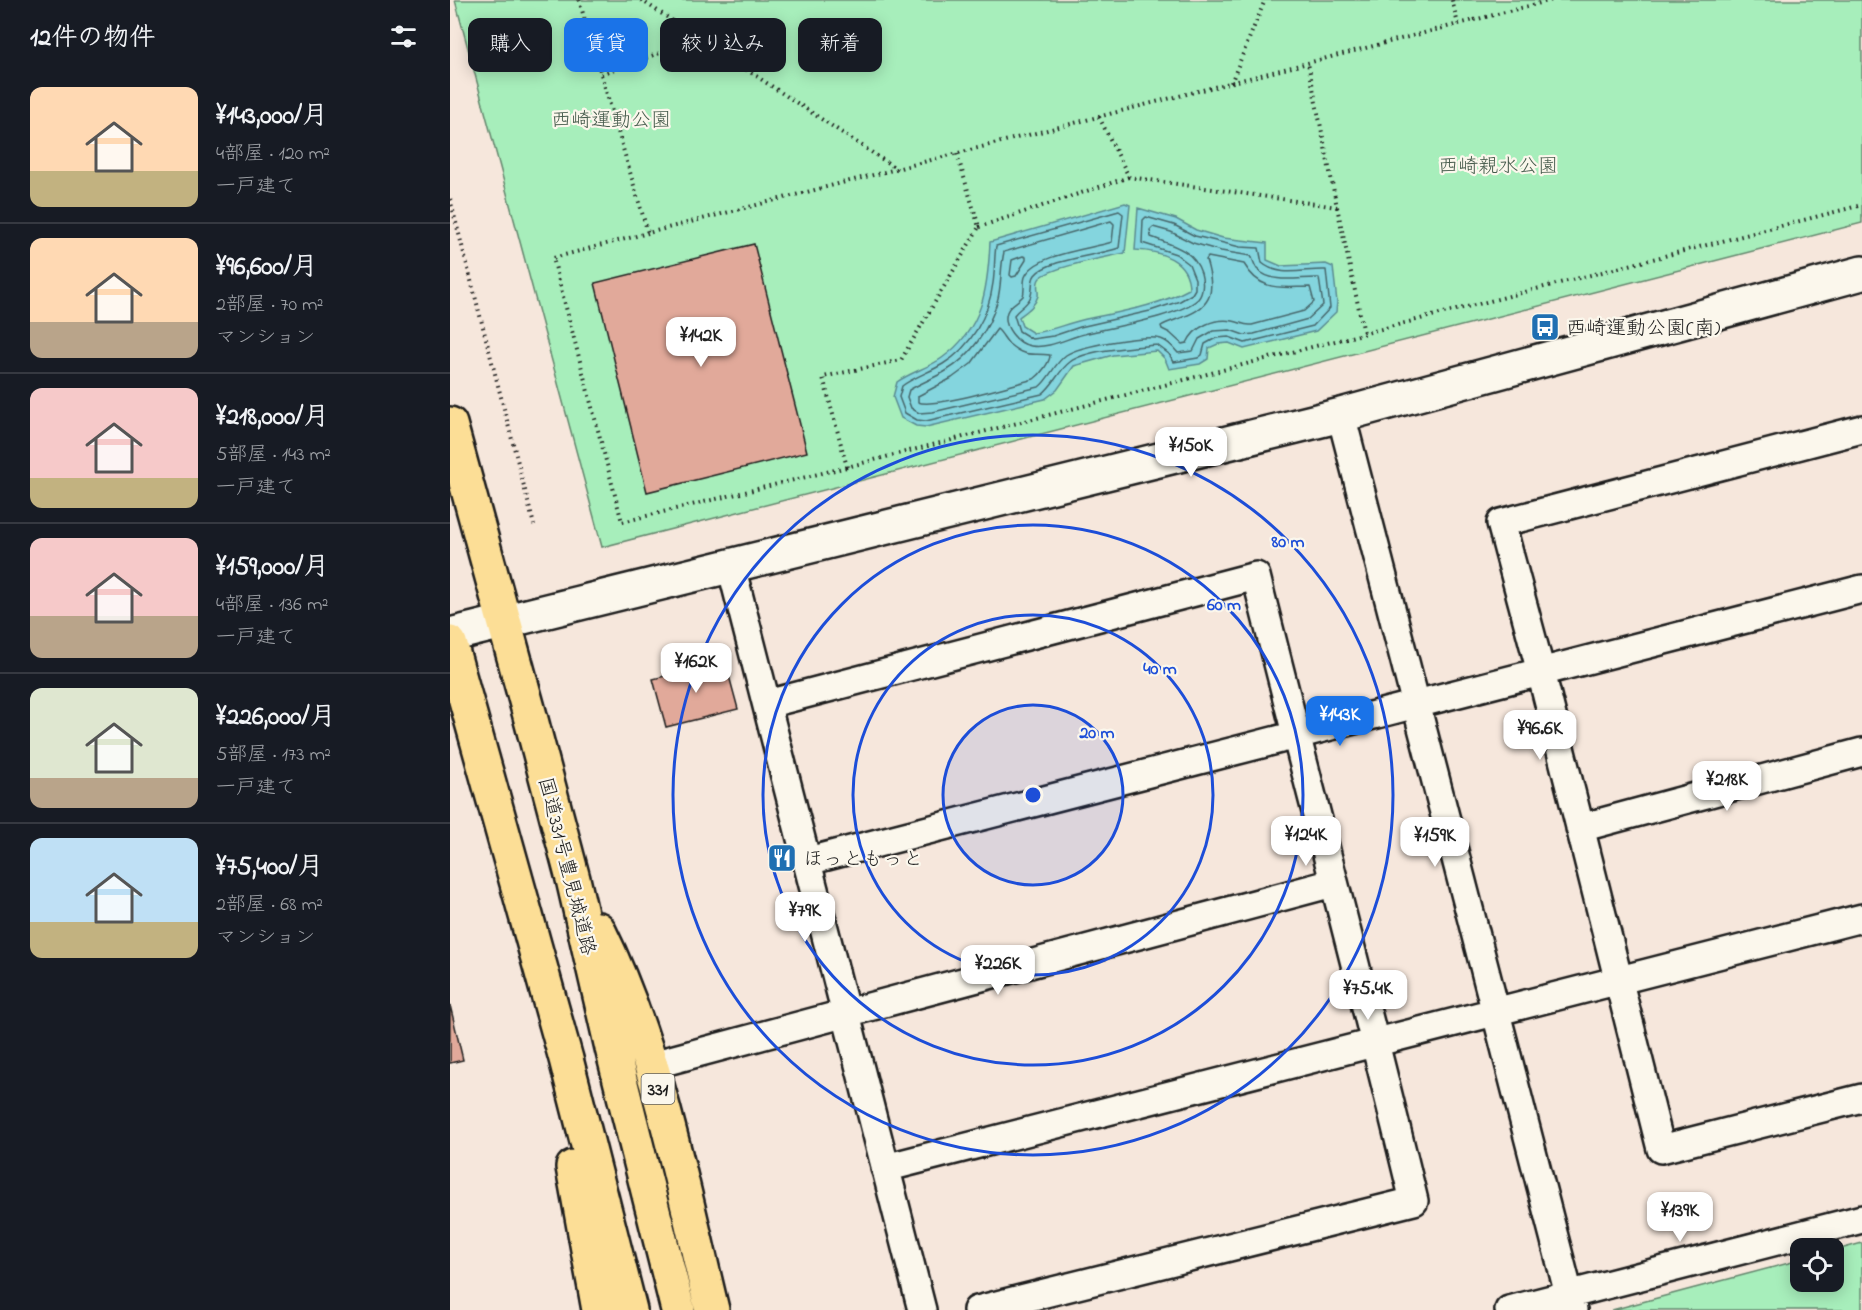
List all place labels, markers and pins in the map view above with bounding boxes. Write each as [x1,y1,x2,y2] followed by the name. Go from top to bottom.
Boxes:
[1529,311,1561,343] bus stop icon: 西崎運動公園(南)
[1566,315,1720,344] place label: 西崎運動公園(南)
[659,317,743,368] pin: ¥142K
[1149,427,1233,478] pin: ¥150K
[654,643,738,694] pin: ¥162K
[1298,696,1382,747] pin: ¥143K
[1491,710,1589,761] pin: ¥96.6K
[1685,761,1769,812] pin: ¥218K
[1023,785,1043,805] centre of rings
[1264,816,1348,867] pin: ¥124K
[1393,817,1477,868] pin: ¥159K
[766,842,798,874] restaurant icon: ほっともっと
[803,846,923,875] place label: ほっともっと
[769,892,841,943] pin: ¥79K
[956,945,1040,996] pin: ¥226K
[1319,970,1417,1021] pin: ¥75.4K
[1638,1192,1722,1243] pin: ¥139K

